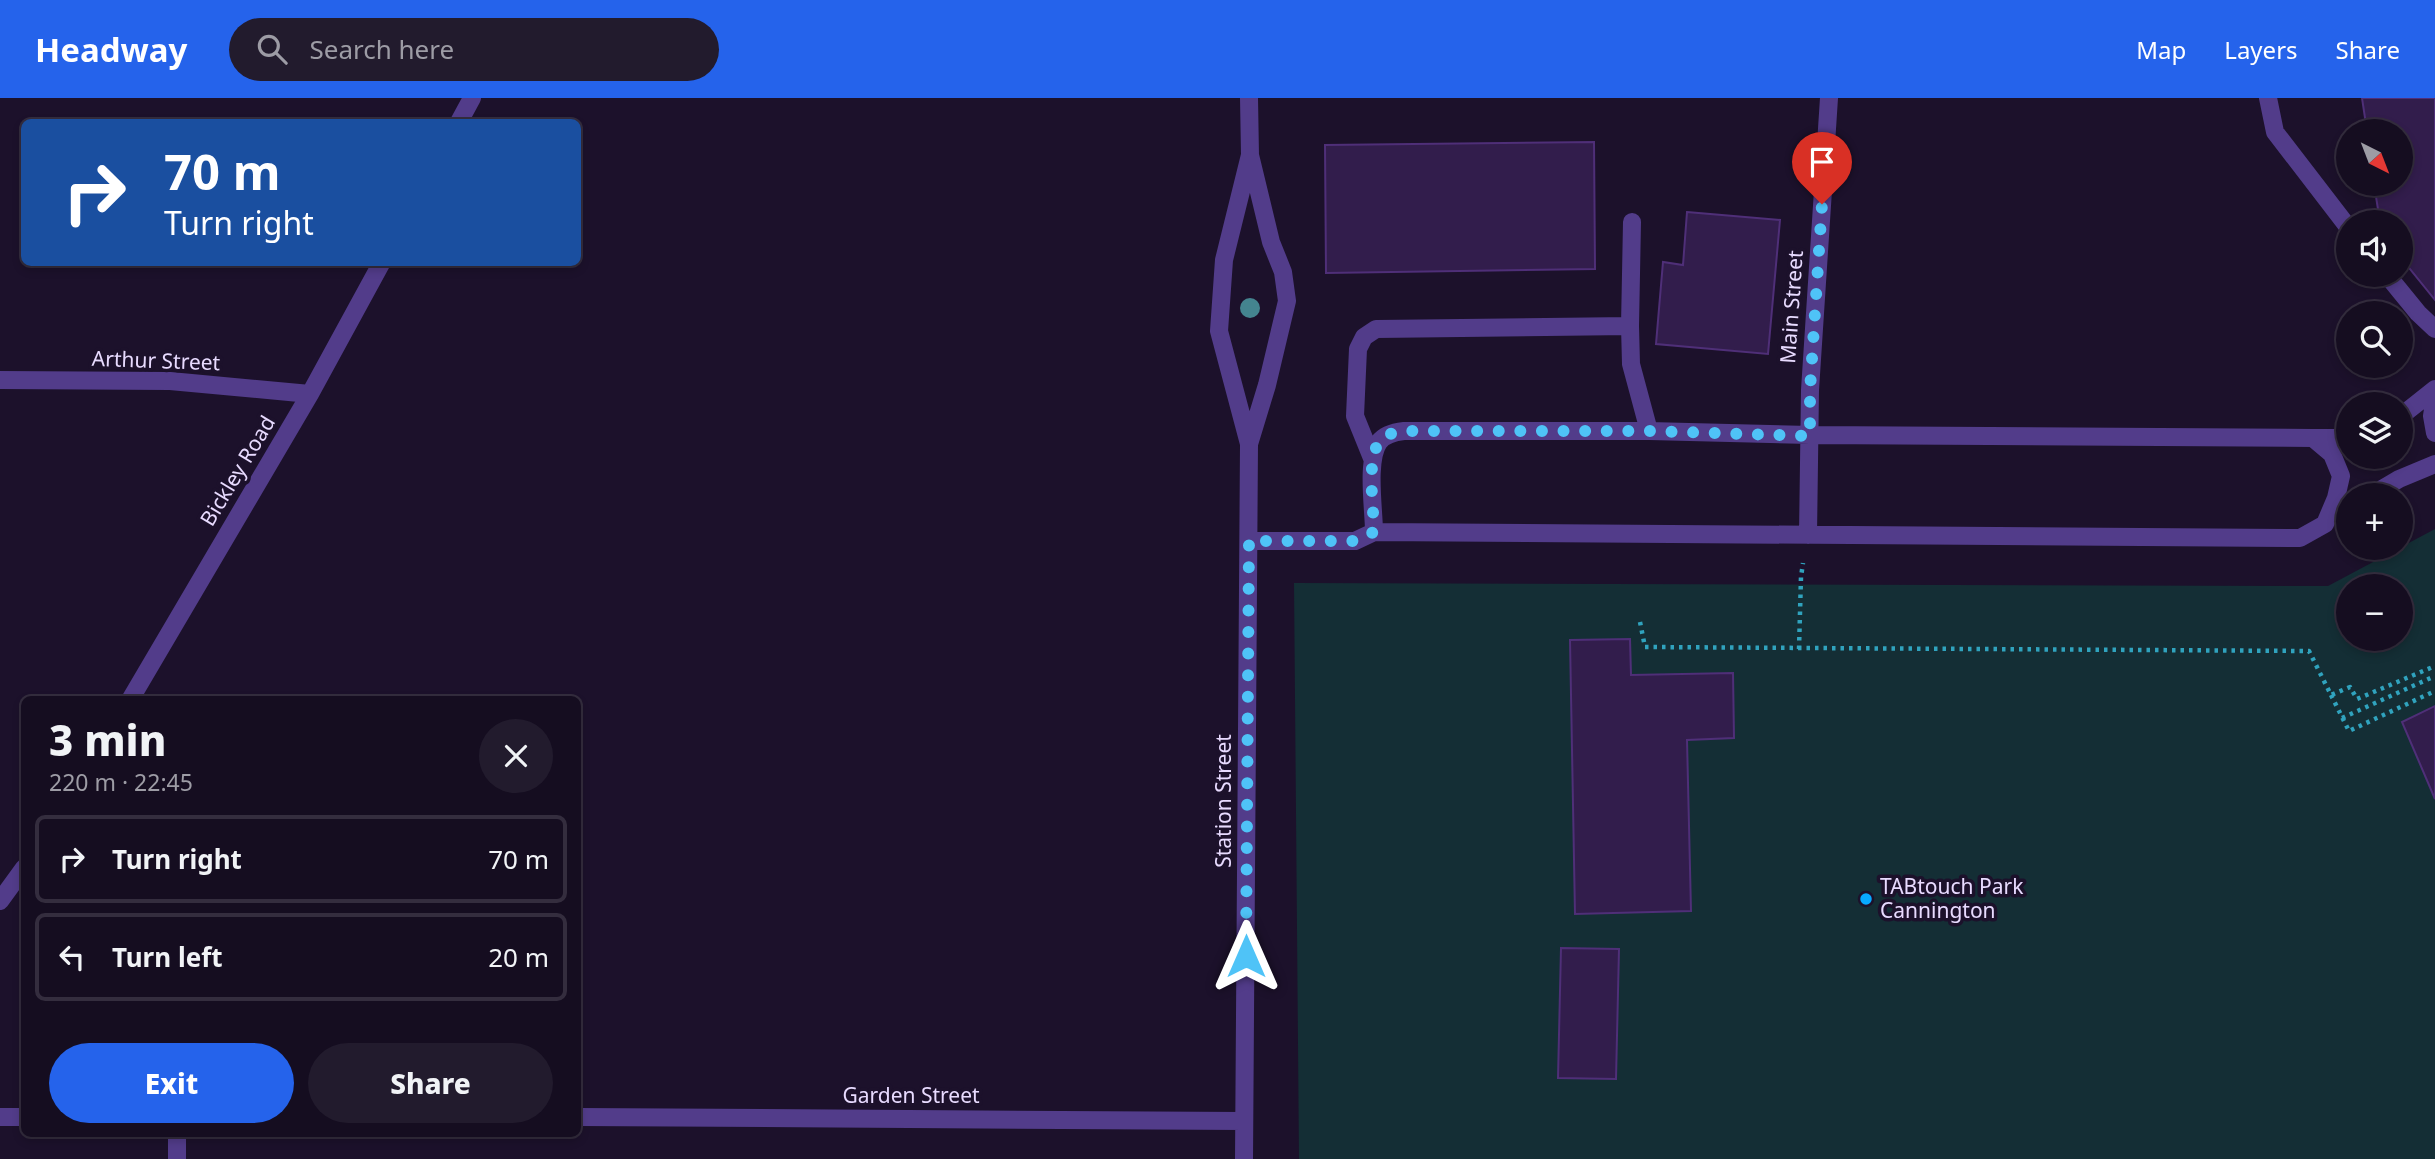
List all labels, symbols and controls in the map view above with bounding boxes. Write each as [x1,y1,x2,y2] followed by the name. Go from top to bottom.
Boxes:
[229,18,719,81] search box
[35,27,187,72] text: Headway
[253,30,291,68] icon: search
[309,31,454,67] text: Search here
[2136,33,2186,66] text: Map
[2224,33,2298,66] text: Layers
[2336,33,2400,66] text: Share
[2336,119,2413,196] north arrow
[2336,119,2413,651] map controls
[1792,132,1852,204] pin
[164,138,281,204] text: 70 m
[1803,143,1841,181] icon: arrive
[49,147,140,238] icon: right
[164,201,314,244] text: Turn right
[2336,210,2413,287] button: sound
[1773,249,1809,364] street label: Main Street
[2336,301,2413,378] button: search
[91,344,221,376] street label: Arthur Street
[2336,392,2413,469] button: layers
[193,410,281,531] street label: Bickley Road
[2336,483,2413,560] button: +
[2336,574,2413,651] button: −
[49,711,166,768] text: 3 min
[479,719,553,793] button: close
[1209,734,1237,868] street label: Station Street
[49,766,193,798] text: 220 m · 22:45
[53,840,91,878] icon: right
[112,841,242,877] text: Turn right
[488,841,549,877] text: 70 m
[1880,872,2024,924] place label: TABtouch Park Cannington
[1858,891,1874,907] marker: TABtouch Park Cannington
[1209,919,1283,993] position arrow
[53,938,91,976] icon: left
[112,939,223,975] text: Turn left
[488,939,549,975] text: 20 m
[49,1043,294,1123] button: Exit
[308,1043,553,1123] button: Share
[842,1081,980,1109] street label: Garden Street

